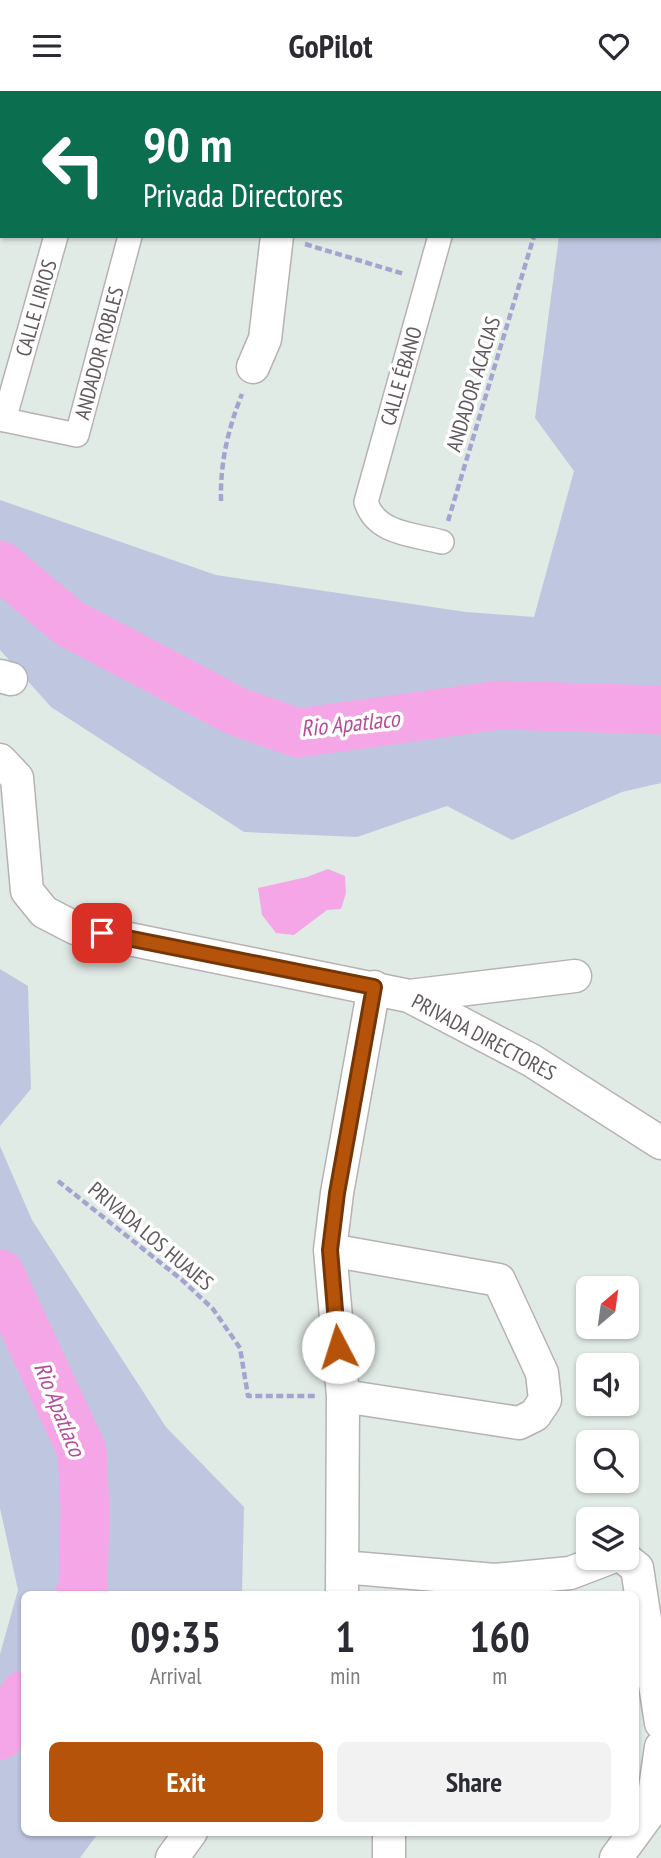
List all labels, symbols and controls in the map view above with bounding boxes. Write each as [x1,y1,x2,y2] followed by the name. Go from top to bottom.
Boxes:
[288,25,373,67] text: GoPilot
[28,27,66,65] icon: menu
[595,27,633,65] icon: heart
[143,112,232,176] text: 90 m
[28,119,119,210] icon: left
[143,174,343,216] text: Privada Directores
[9,257,63,359] street label: CALLE LIRIOS
[68,284,130,422] street label: ANDADOR ROBLES
[440,313,506,455] street label: ANDADOR ACACIAS
[374,323,428,429] street label: CALLE ÉBANO
[299,703,403,743] water label: Rio Apatlaco
[72,903,132,963] pin
[83,914,121,952] icon: arrive
[407,988,561,1086] street label: PRIVADA DIRECTORES
[83,1176,219,1296] street label: PRIVADA LOS HUAJES
[576,1276,639,1339] north arrow
[576,1276,639,1570] map controls
[301,1310,375,1384] position arrow
[576,1353,639,1416] button: sound
[28,1358,93,1462] water label: Rio Apatlaco
[576,1430,639,1493] button: search
[576,1507,639,1570] button: layers
[130,1609,221,1664] text: 09:35
[335,1609,355,1664] text: 1
[470,1609,530,1664] text: 160
[150,1661,202,1690] text: Arrival
[330,1661,360,1690] text: min
[492,1661,507,1690] text: m
[49,1742,323,1822] button: Exit
[337,1742,611,1822] button: Share

